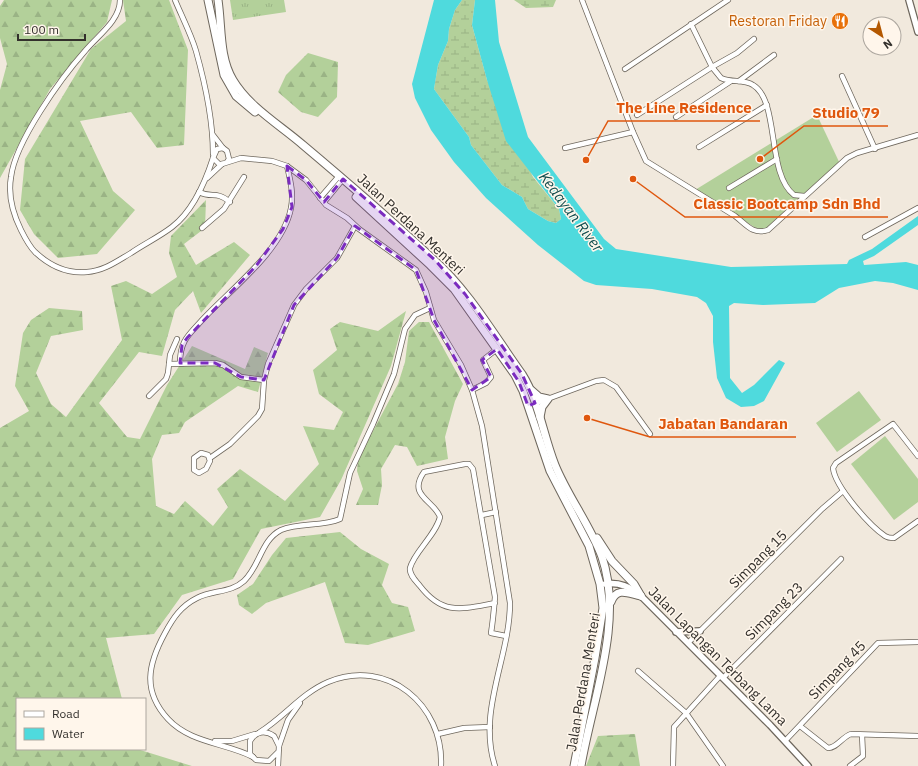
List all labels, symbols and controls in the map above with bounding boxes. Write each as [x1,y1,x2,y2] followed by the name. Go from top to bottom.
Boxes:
[830,11,850,31] restaurant icon: Restoran Friday
[729,12,827,30] place label: Restoran Friday
[18,16,85,42] scale bar
[862,16,902,56] north arrow
[24,22,59,37] text: 100 m
[881,36,895,52] text: N
[608,94,760,121] callout: The Line Residence
[616,98,752,117] text: The Line Residence
[804,99,888,126] callout: Studio 79
[812,103,880,122] text: Studio 79
[535,168,608,256] water label: Kedayan River
[353,169,469,279] street label: Jalan Perdana Menteri
[685,190,888,217] callout: Classic Bootcamp Sdn Bhd
[693,194,881,213] text: Classic Bootcamp Sdn Bhd
[650,410,796,437] callout: Jabatan Bandaran
[658,414,788,433] text: Jabatan Bandaran
[725,526,791,592] street label: Simpang 15
[741,578,807,644] street label: Simpang 23
[645,583,792,730] street label: Jalan Lapangan Terbang Lama
[562,611,604,753] street label: Jalan Perdana Menteri
[805,637,869,703] street label: Simpang 45
[16,698,146,750] legend
[52,706,80,721] text: Road
[52,726,85,741] text: Water

